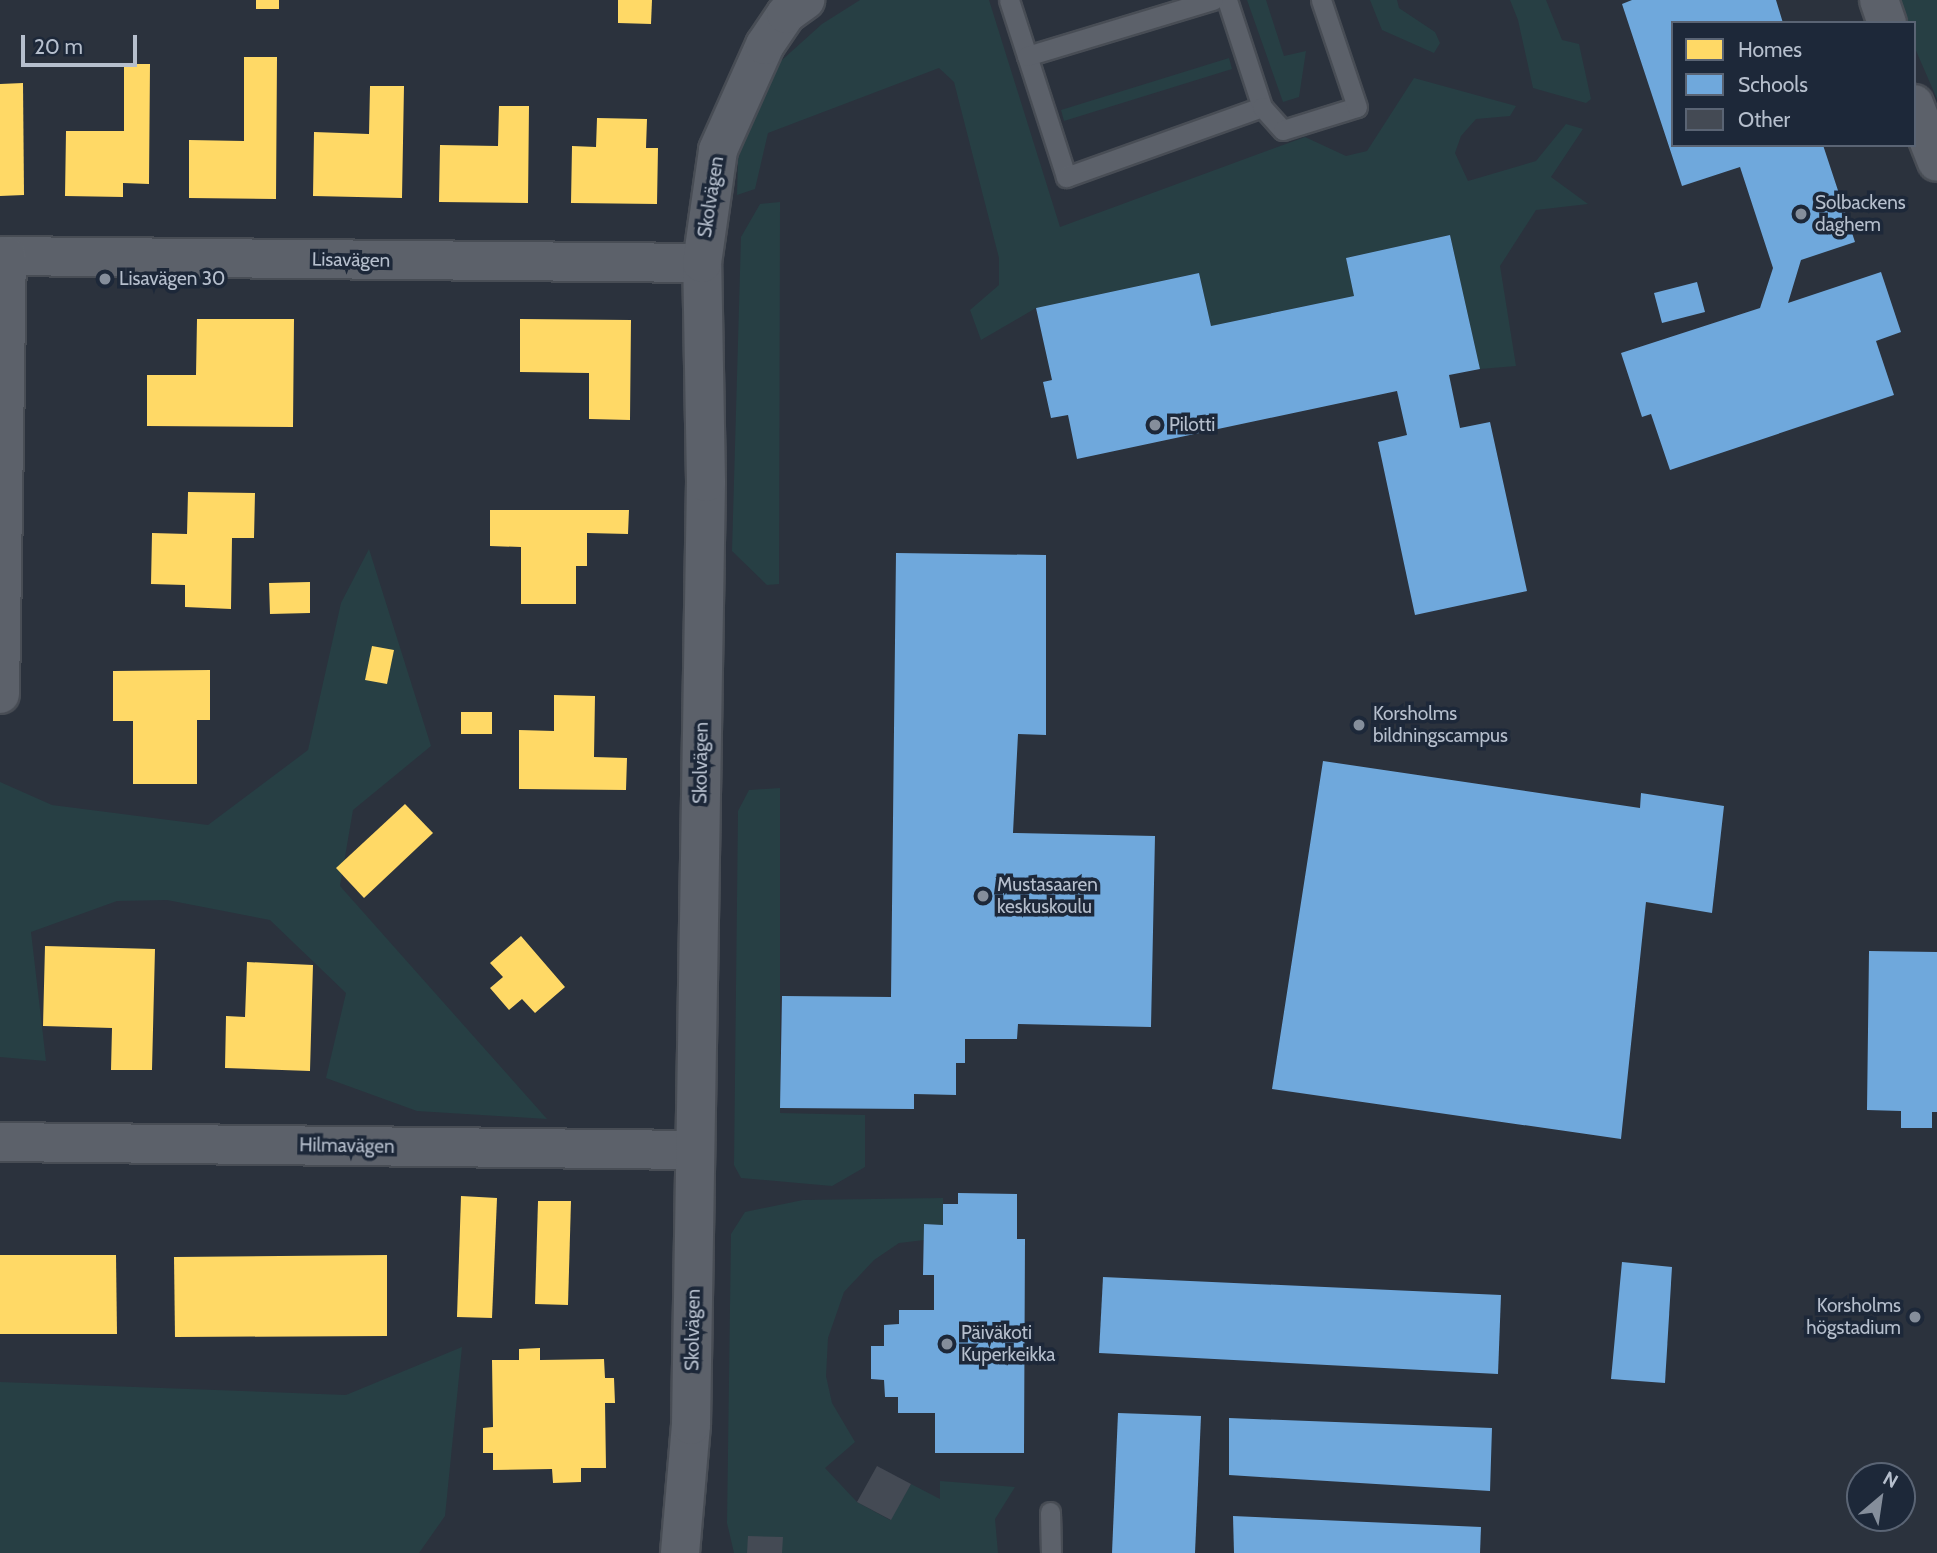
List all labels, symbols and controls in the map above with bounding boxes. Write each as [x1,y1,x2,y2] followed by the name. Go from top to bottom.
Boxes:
[24,21,140,65] scale bar
[1671,21,1916,147] legend
[34,34,83,59] text: 20 m
[1738,37,1802,62] text: Homes
[1738,72,1808,97] text: Schools
[1738,107,1790,132] text: Other
[693,155,729,239] street label: Skolvägen
[1815,192,1906,236] place label: Solbackens daghem
[1793,206,1809,222] marker: Solbackens daghem
[312,248,390,272] street label: Lisavägen
[119,268,225,290] place label: Lisavägen 30
[97,271,113,287] marker: Lisavägen 30
[1169,414,1215,436] place label: Pilotti
[1147,417,1163,433] marker: Pilotti
[1373,703,1508,747] place label: Korsholms bildningscampus
[1351,717,1367,733] marker: Korsholms bildningscampus
[689,722,713,804] street label: Skolvägen
[997,874,1098,918] place label: Mustasaaren keskuskoulu
[975,888,991,904] marker: Mustasaaren keskuskoulu
[299,1134,395,1158] street label: Hilmavägen
[681,1289,705,1371] street label: Skolvägen
[1806,1295,1901,1339] place label: Korsholms högstadium
[1907,1309,1923,1325] marker: Korsholms högstadium
[961,1322,1055,1366] place label: Päiväkoti Kuperkeikka
[939,1336,955,1352] marker: Päiväkoti Kuperkeikka
[1846,1462,1916,1532] north arrow
[1879,1467,1902,1493] text: N

